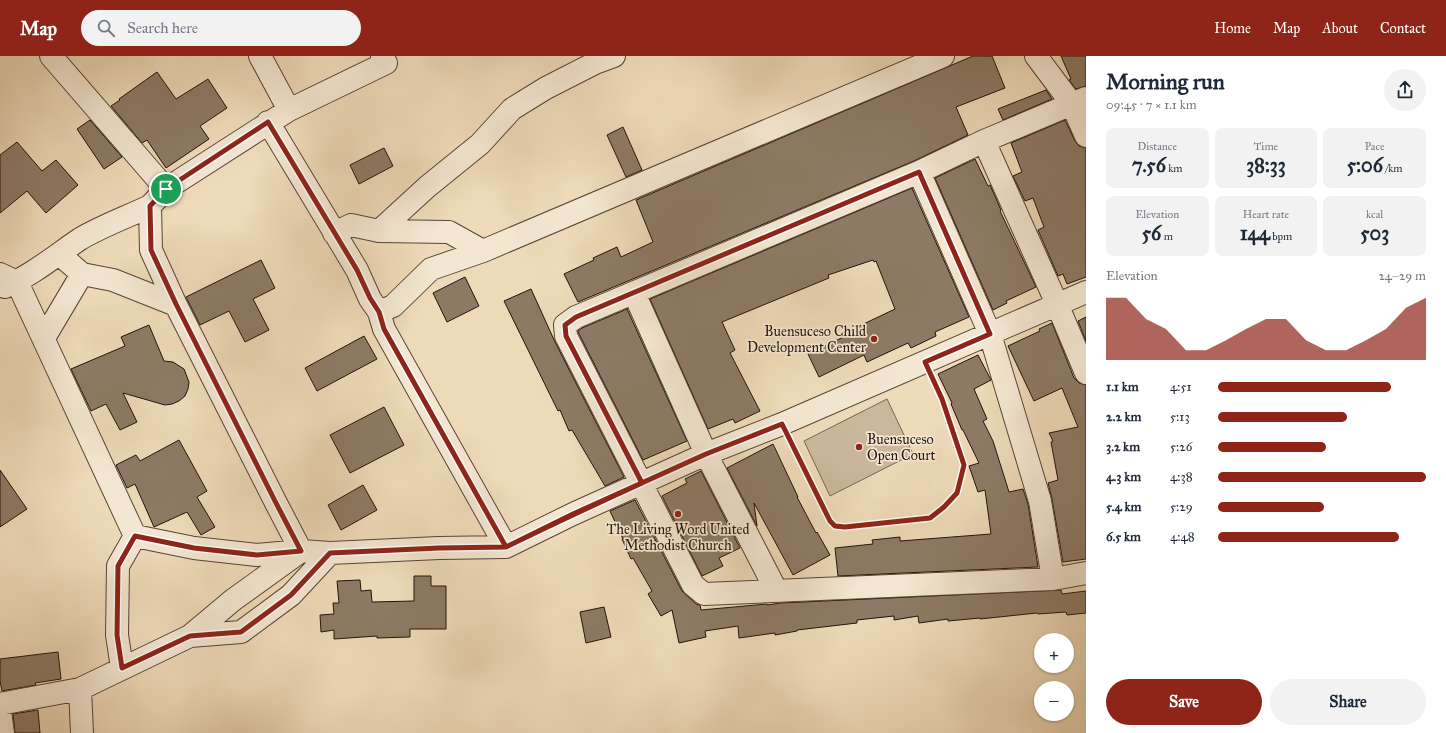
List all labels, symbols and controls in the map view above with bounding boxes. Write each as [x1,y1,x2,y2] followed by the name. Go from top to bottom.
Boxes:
[81,10,361,46] search box
[20,17,57,40] text: Map
[95,17,117,39] icon: search
[127,19,198,37] text: Search here
[1214,20,1251,37] text: Home
[1273,20,1300,37] text: Map
[1322,20,1358,37] text: About
[1380,20,1426,37] text: Contact
[1106,68,1225,95] text: Morning run
[1384,69,1426,111] button: share
[1106,97,1197,113] text: 09:45 · 7 × 1.1 km
[1138,140,1177,153] text: Distance
[1254,140,1278,153] text: Time
[1365,140,1385,153] text: Pace
[1132,153,1166,177] text: 7.56
[1246,153,1286,177] text: 38:33
[1347,153,1383,177] text: 5:06
[1166,162,1183,175] text: km
[1383,162,1403,175] text: /km
[149,172,183,206] pin
[155,178,177,200] icon: arrive
[1135,208,1179,221] text: Elevation
[1243,208,1289,221] text: Heart rate
[1366,208,1383,221] text: kcal
[1142,221,1161,245] text: 56
[1240,221,1270,245] text: 144
[1360,221,1389,245] text: 503
[1161,230,1173,243] text: m
[1270,230,1292,243] text: bpm
[1106,268,1158,284] text: Elevation
[1378,268,1426,284] text: 24–29 m
[747,323,867,356] place label: Buensuceso Child Development Center
[869,334,879,344] marker: Buensuceso Child Development Center
[1106,379,1139,395] text: 1.1 km
[1170,379,1192,395] text: 4:51
[1106,409,1142,425] text: 2.2 km
[1170,409,1190,425] text: 5:13
[867,431,936,464] place label: Buensuceso Open Court
[1106,439,1140,455] text: 3.2 km
[1170,439,1192,455] text: 5:26
[854,442,864,452] marker: Buensuceso Open Court
[1106,469,1141,485] text: 4.3 km
[1170,469,1193,485] text: 4:38
[1106,499,1142,515] text: 5.4 km
[1170,499,1193,515] text: 5:29
[673,509,683,519] marker: The Living Word United Methodist Church
[607,521,749,554] place label: The Living Word United Methodist Church
[1106,529,1141,545] text: 6.5 km
[1170,529,1195,545] text: 4:48
[1034,633,1074,721] map controls
[1034,633,1074,673] button: +
[1106,679,1262,725] button: Save
[1270,679,1426,725] button: Share
[1034,681,1074,721] button: −

